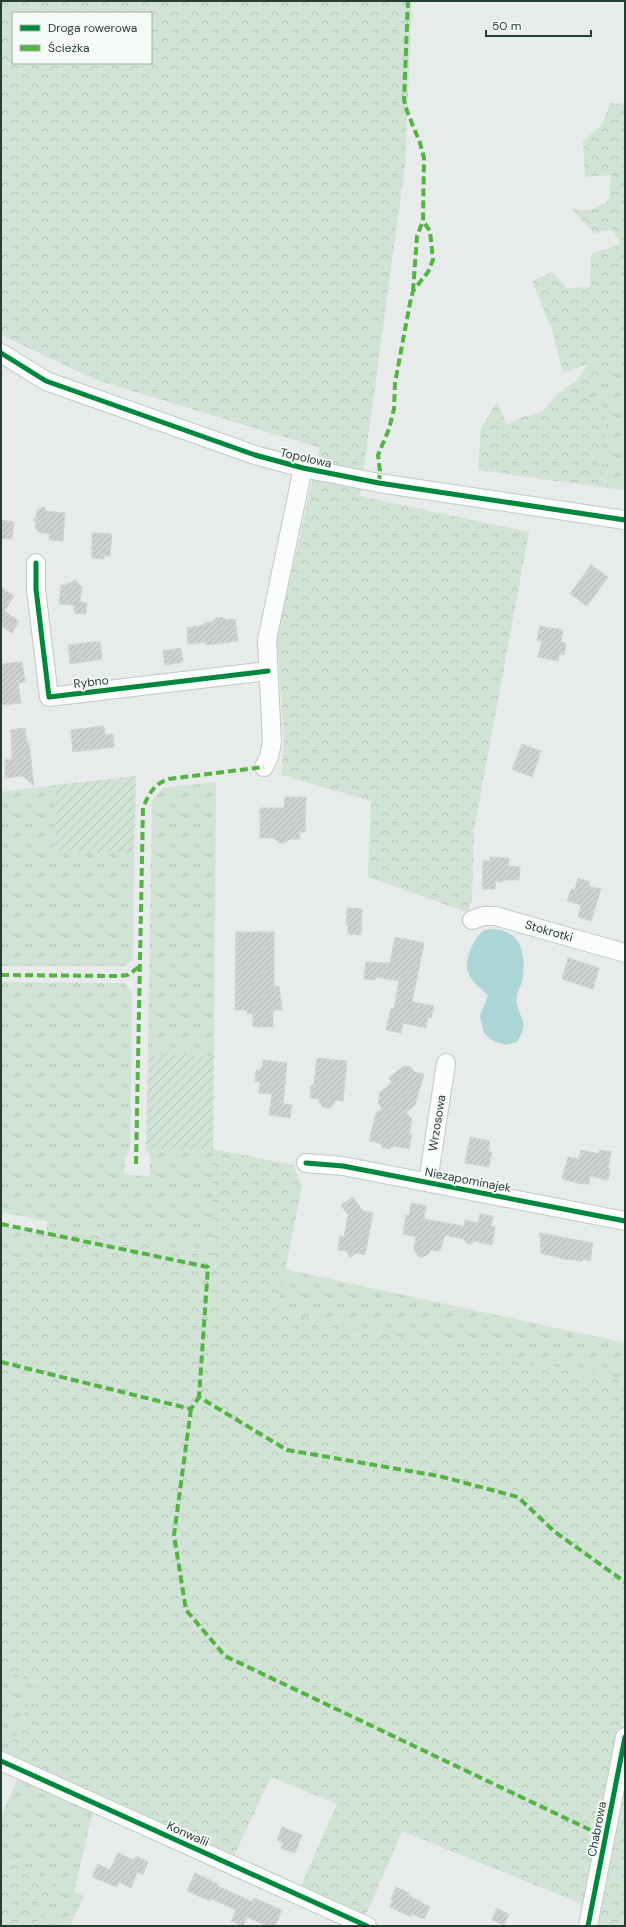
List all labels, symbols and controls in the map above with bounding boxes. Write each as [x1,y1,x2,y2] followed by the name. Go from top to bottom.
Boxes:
[12,12,152,64] legend
[486,12,591,38] scale bar
[492,18,521,34] text: 50 m
[48,20,137,36] text: Droga rowerowa
[48,40,90,56] text: Ścieżka
[279,444,333,472] street label: Topolowa
[72,672,110,692] street label: Rybno
[523,917,575,946] street label: Stokrotki
[425,1094,449,1152] street label: Wrzosowa
[424,1164,512,1196] street label: Niezapominajek
[584,1800,610,1858] street label: Chabrowa
[164,1818,212,1850] street label: Konwalii

